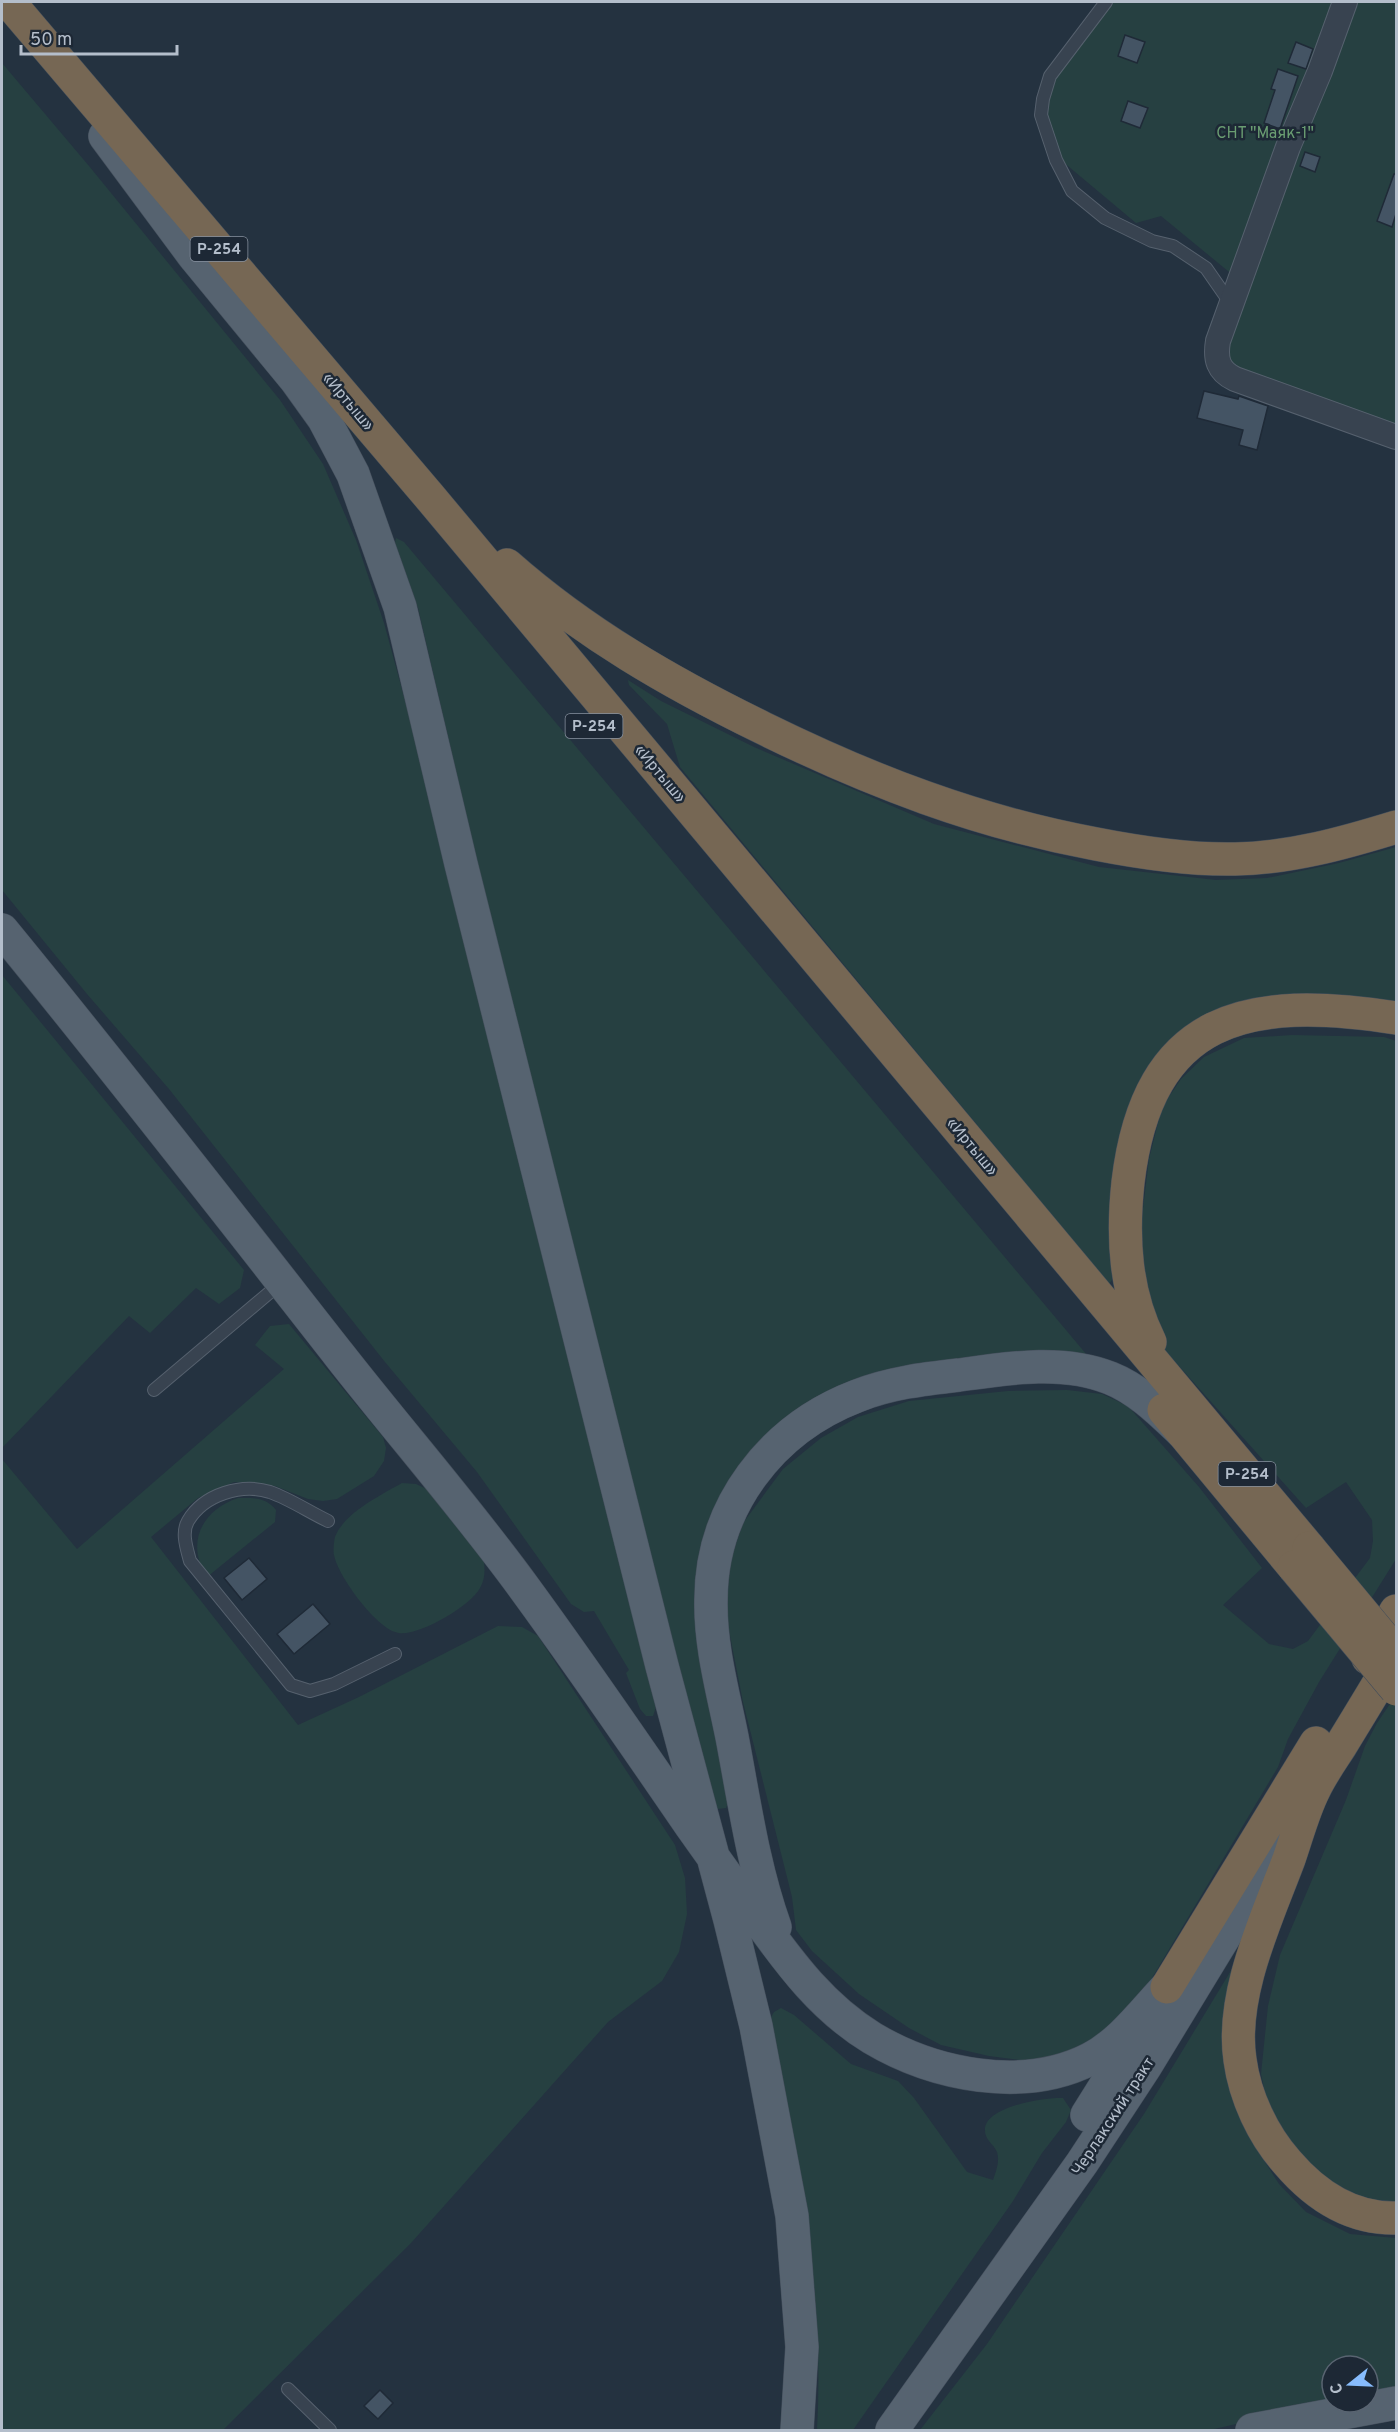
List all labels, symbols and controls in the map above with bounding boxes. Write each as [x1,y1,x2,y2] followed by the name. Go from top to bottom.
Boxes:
[21,18,177,56] scale bar
[30,29,72,52] text: 50 m
[1216,124,1314,144] park label: СНТ "Маяк-1"
[190,237,248,261] road number: Р-254
[317,369,378,436] street label: «Иртыш»
[566,714,622,738] road number: Р-254
[629,741,690,808] street label: «Иртыш»
[941,1114,1002,1181] street label: «Иртыш»
[1218,1462,1276,1486] road number: Р-254
[1068,2054,1159,2180] street label: Черлакский тракт
[1320,2354,1380,2414] north arrow
[1327,2380,1349,2396] text: С

